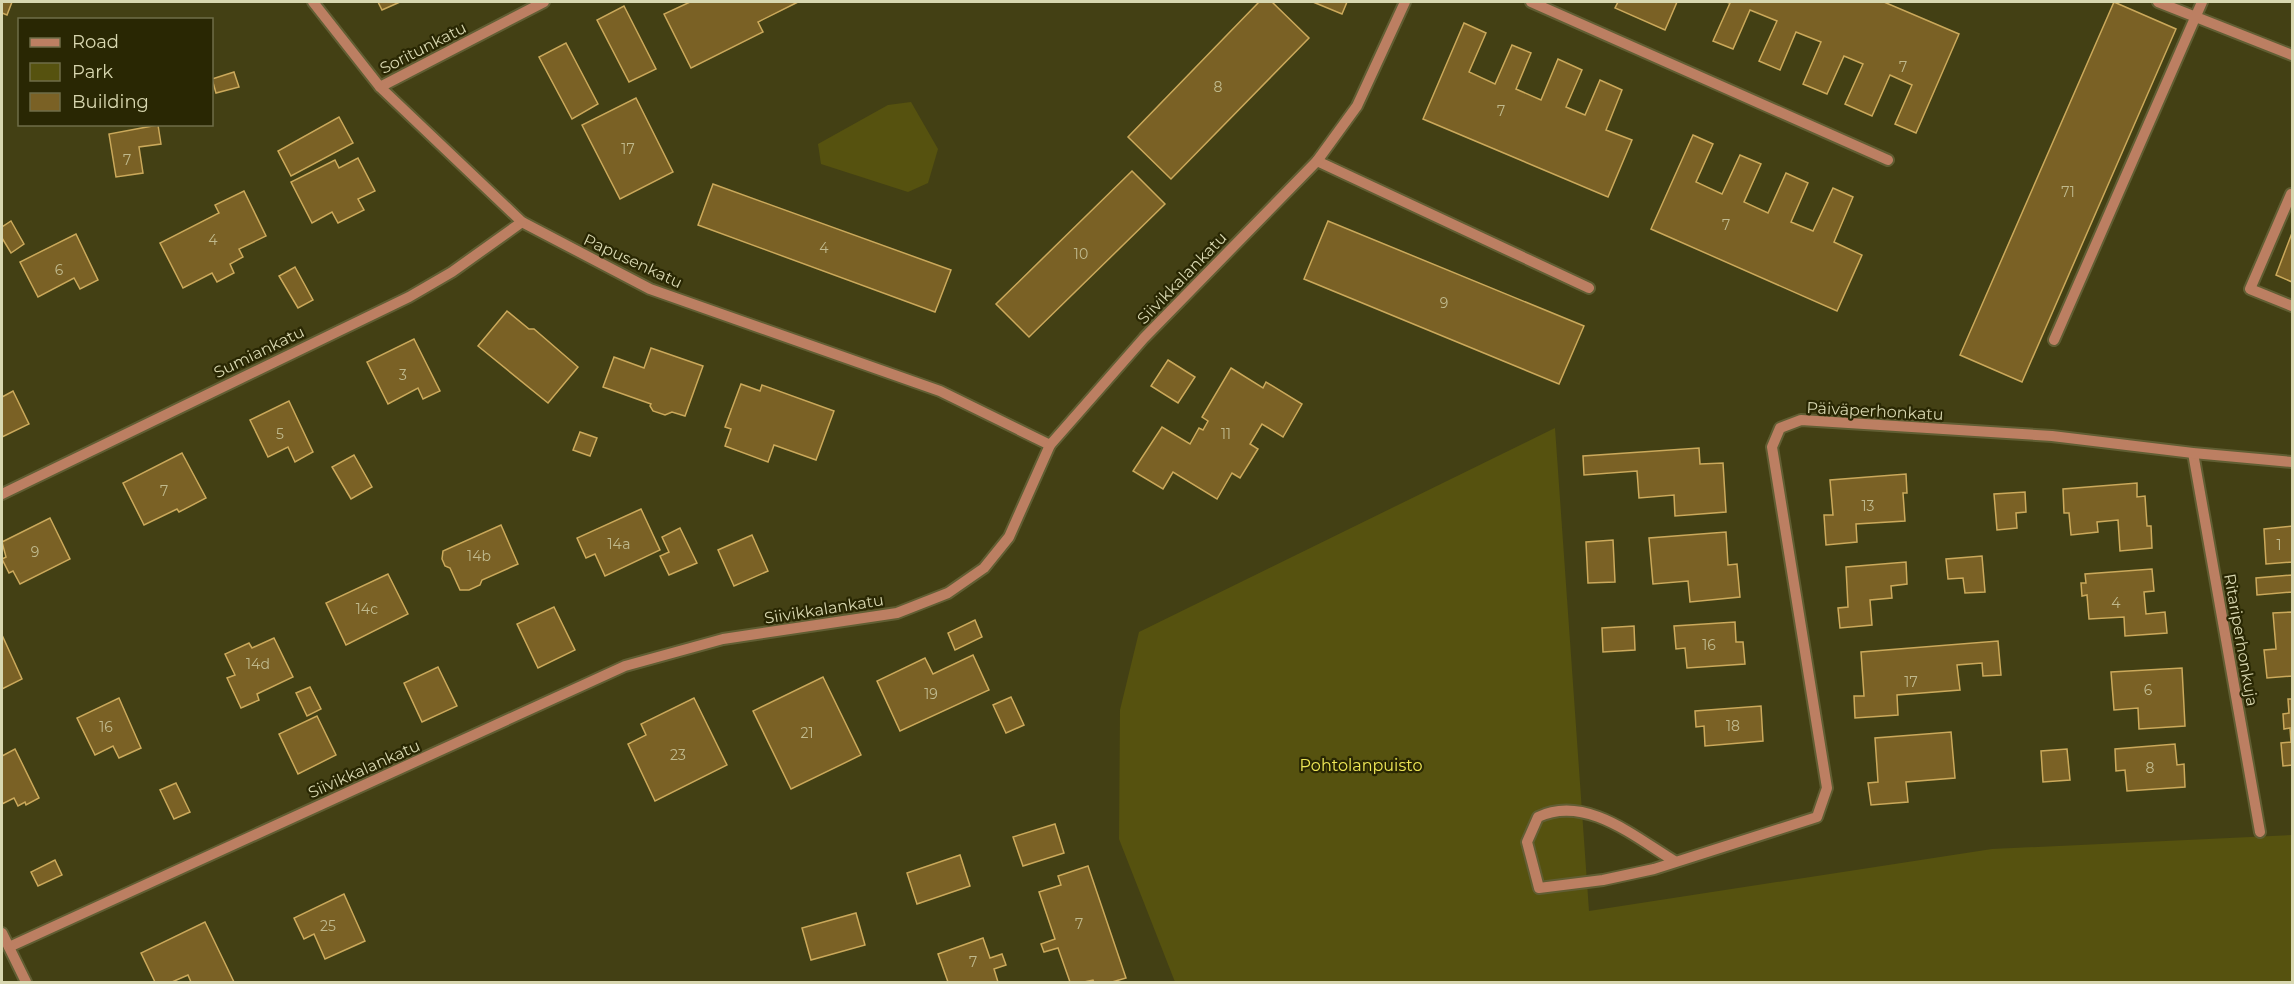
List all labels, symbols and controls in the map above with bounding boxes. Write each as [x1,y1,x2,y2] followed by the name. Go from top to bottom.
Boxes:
[18,18,213,126] legend
[377,18,469,78] street label: Soritunkatu
[72,31,119,53] text: Road
[1899,58,1907,76] house number: 7
[72,61,113,83] text: Park
[1214,78,1223,96] house number: 8
[72,91,149,113] text: Building
[1497,102,1505,120] house number: 7
[621,140,635,158] house number: 17
[123,151,131,169] house number: 7
[2061,183,2075,201] house number: 71
[1722,216,1730,234] house number: 7
[1133,228,1231,328] street label: Siivikkalankatu
[581,230,685,292] street label: Papusenkatu
[208,231,218,249] house number: 4
[819,239,829,257] house number: 4
[1074,245,1088,263] house number: 10
[55,261,64,279] house number: 6
[1440,294,1448,312] house number: 9
[211,322,307,382] street label: Sumiankatu
[399,366,407,384] house number: 3
[1806,398,1944,424] street label: Päiväperhonkatu
[276,425,284,443] house number: 5
[1221,425,1231,443] house number: 11
[160,482,168,500] house number: 7
[1862,497,1875,515] house number: 13
[608,535,630,553] house number: 14a
[2276,536,2282,554] house number: 1
[31,543,39,561] house number: 9
[467,547,491,565] house number: 14b
[2220,572,2262,708] street label: Ritariperhonkuja
[763,590,885,628] street label: Siivikkalankatu
[2111,594,2121,612] house number: 4
[356,600,378,618] house number: 14c
[1702,636,1716,654] house number: 16
[246,655,270,673] house number: 14d
[1904,673,1918,691] house number: 17
[2144,681,2153,699] house number: 6
[924,685,938,703] house number: 19
[1726,717,1740,735] house number: 18
[99,718,113,736] house number: 16
[800,724,814,742] house number: 21
[305,736,423,802] street label: Siivikkalankatu
[670,746,686,764] house number: 23
[1300,756,1422,775] park label: Pohtolanpuisto
[2146,759,2155,777] house number: 8
[1075,915,1083,933] house number: 7
[320,917,336,935] house number: 25
[969,953,977,971] house number: 7

